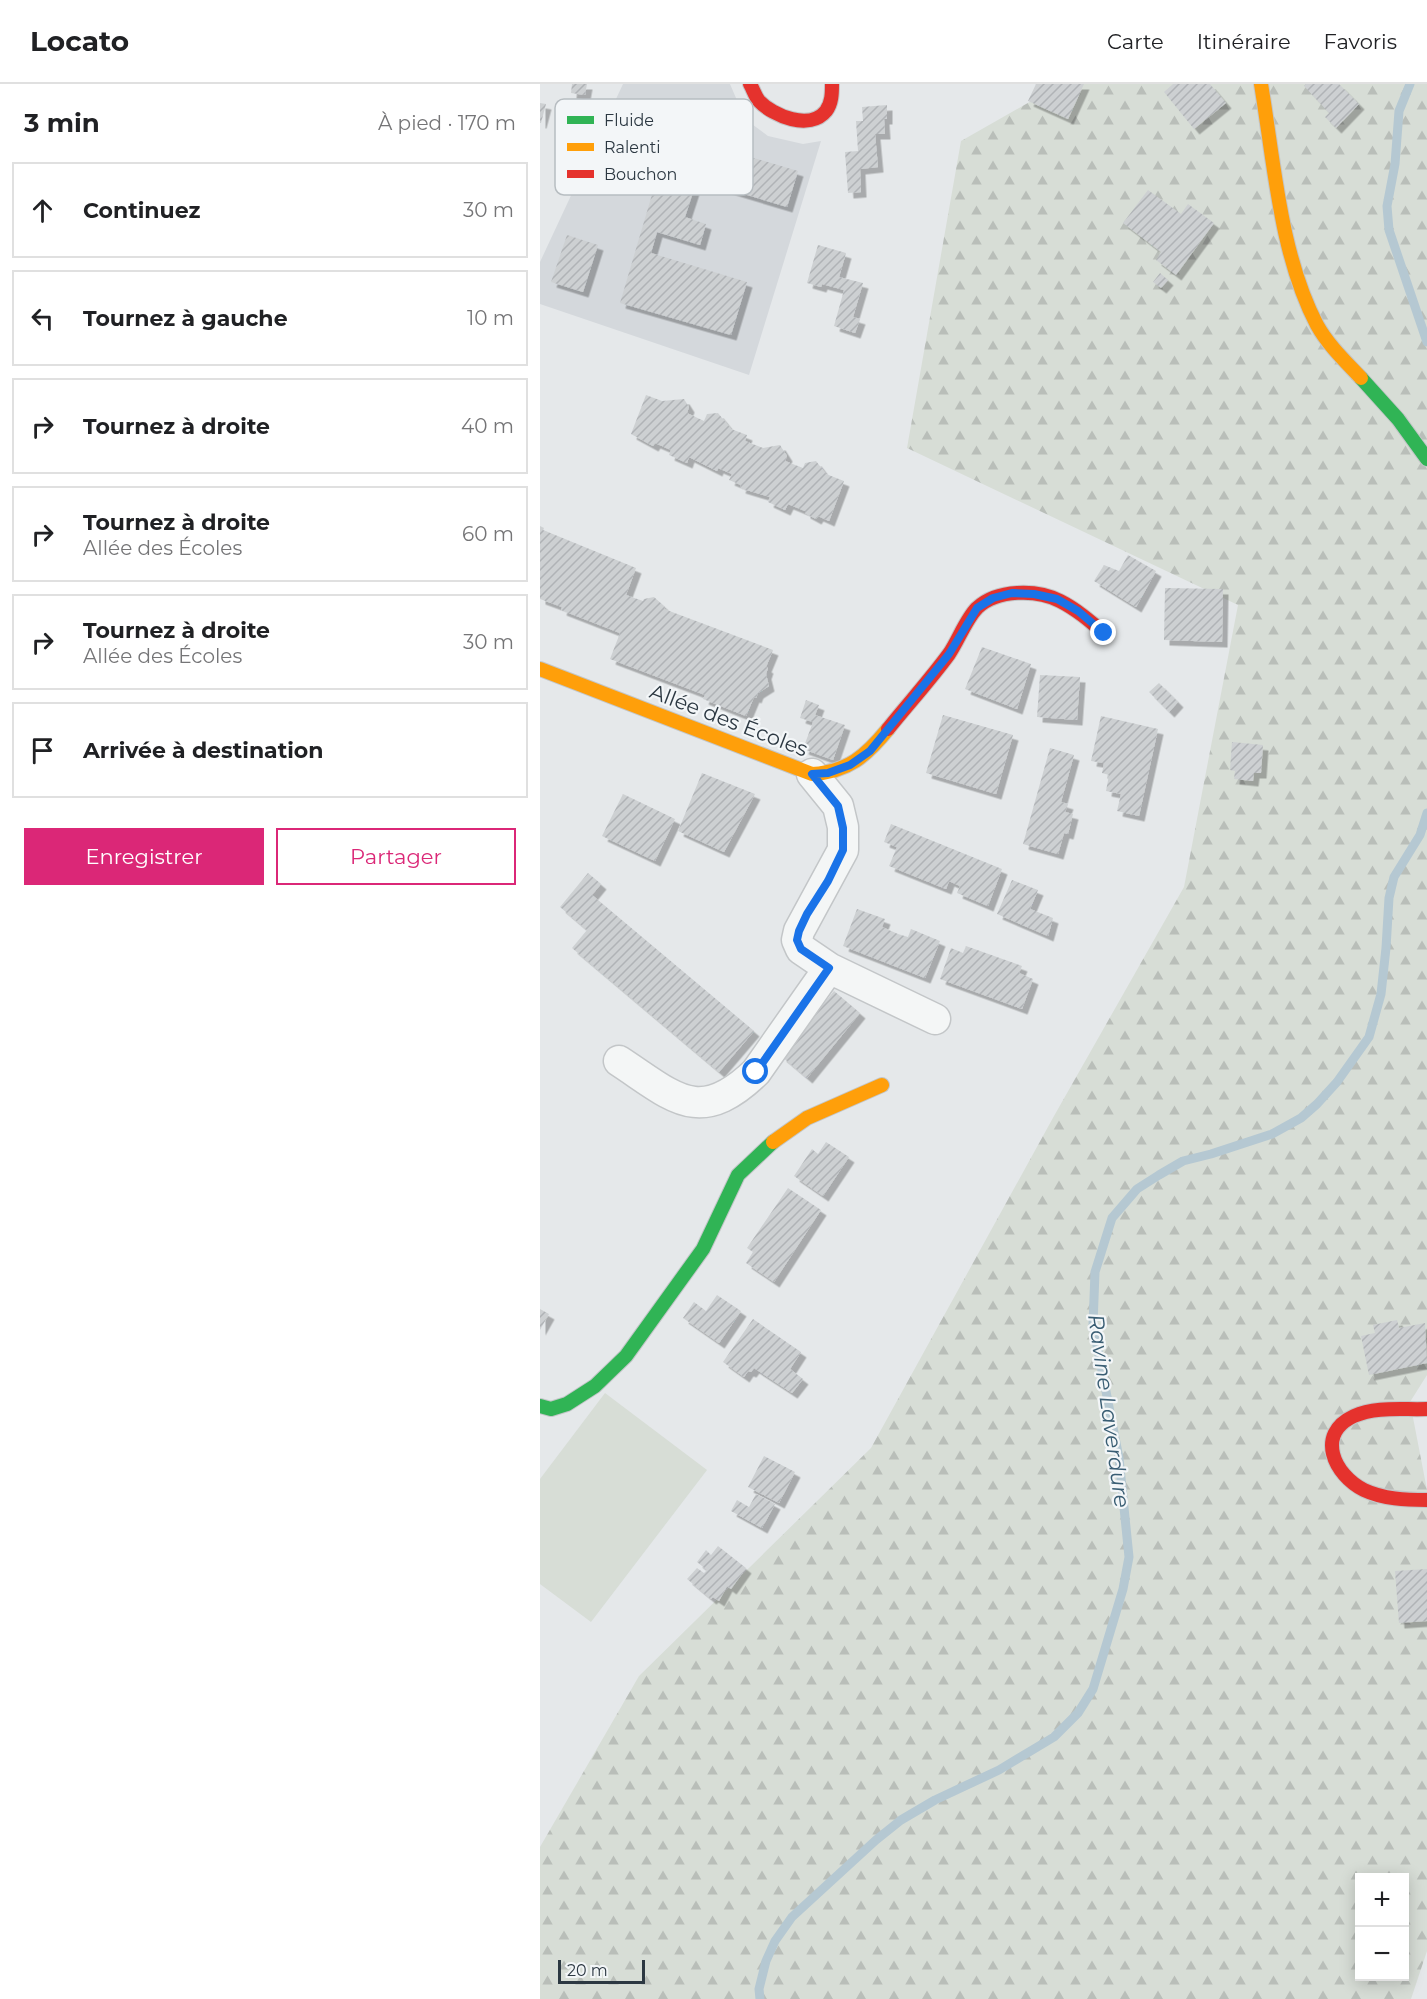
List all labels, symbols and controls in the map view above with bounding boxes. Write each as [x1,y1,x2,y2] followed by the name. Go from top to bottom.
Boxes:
[30,24,129,58] text: Locato
[1107,29,1164,54] text: Carte
[1197,29,1291,54] text: Itinéraire
[1324,29,1397,54] text: Favoris
[555,99,753,195] legend
[24,107,100,139] text: 3 min
[378,111,516,135] text: À pied · 170 m
[604,111,654,130] text: Fluide
[604,138,661,157] text: Ralenti
[604,165,677,184] text: Bouchon
[26,194,59,227] icon: ahead
[83,197,200,224] text: Continuez
[463,198,514,222] text: 30 m
[26,302,59,335] icon: left
[83,305,288,332] text: Tournez à gauche
[467,306,514,330] text: 10 m
[26,410,59,443] icon: right
[83,413,270,440] text: Tournez à droite
[461,414,514,438] text: 40 m
[83,509,270,536] text: Tournez à droite
[26,518,59,551] icon: right
[462,522,514,546] text: 60 m
[83,536,242,560] text: Allée des Écoles
[83,617,270,644] text: Tournez à droite
[1090,619,1116,645] route end
[26,626,59,659] icon: right
[463,630,514,654] text: 30 m
[83,644,242,668] text: Allée des Écoles
[646,678,812,762] street label: Allée des Écoles
[26,734,59,767] icon: arrive
[83,737,323,764] text: Arrivée à destination
[24,828,264,885] button: Enregistrer
[276,828,516,885] button: Partager
[742,1058,768,1084] route start
[1082,1312,1136,1510] water label: Ravine Laverdure
[1355,1873,1409,1981] map controls
[1355,1873,1409,1927] button: +
[1355,1927,1409,1981] button: −
[558,1957,645,1984] scale bar
[567,1961,608,1980] text: 20 m

